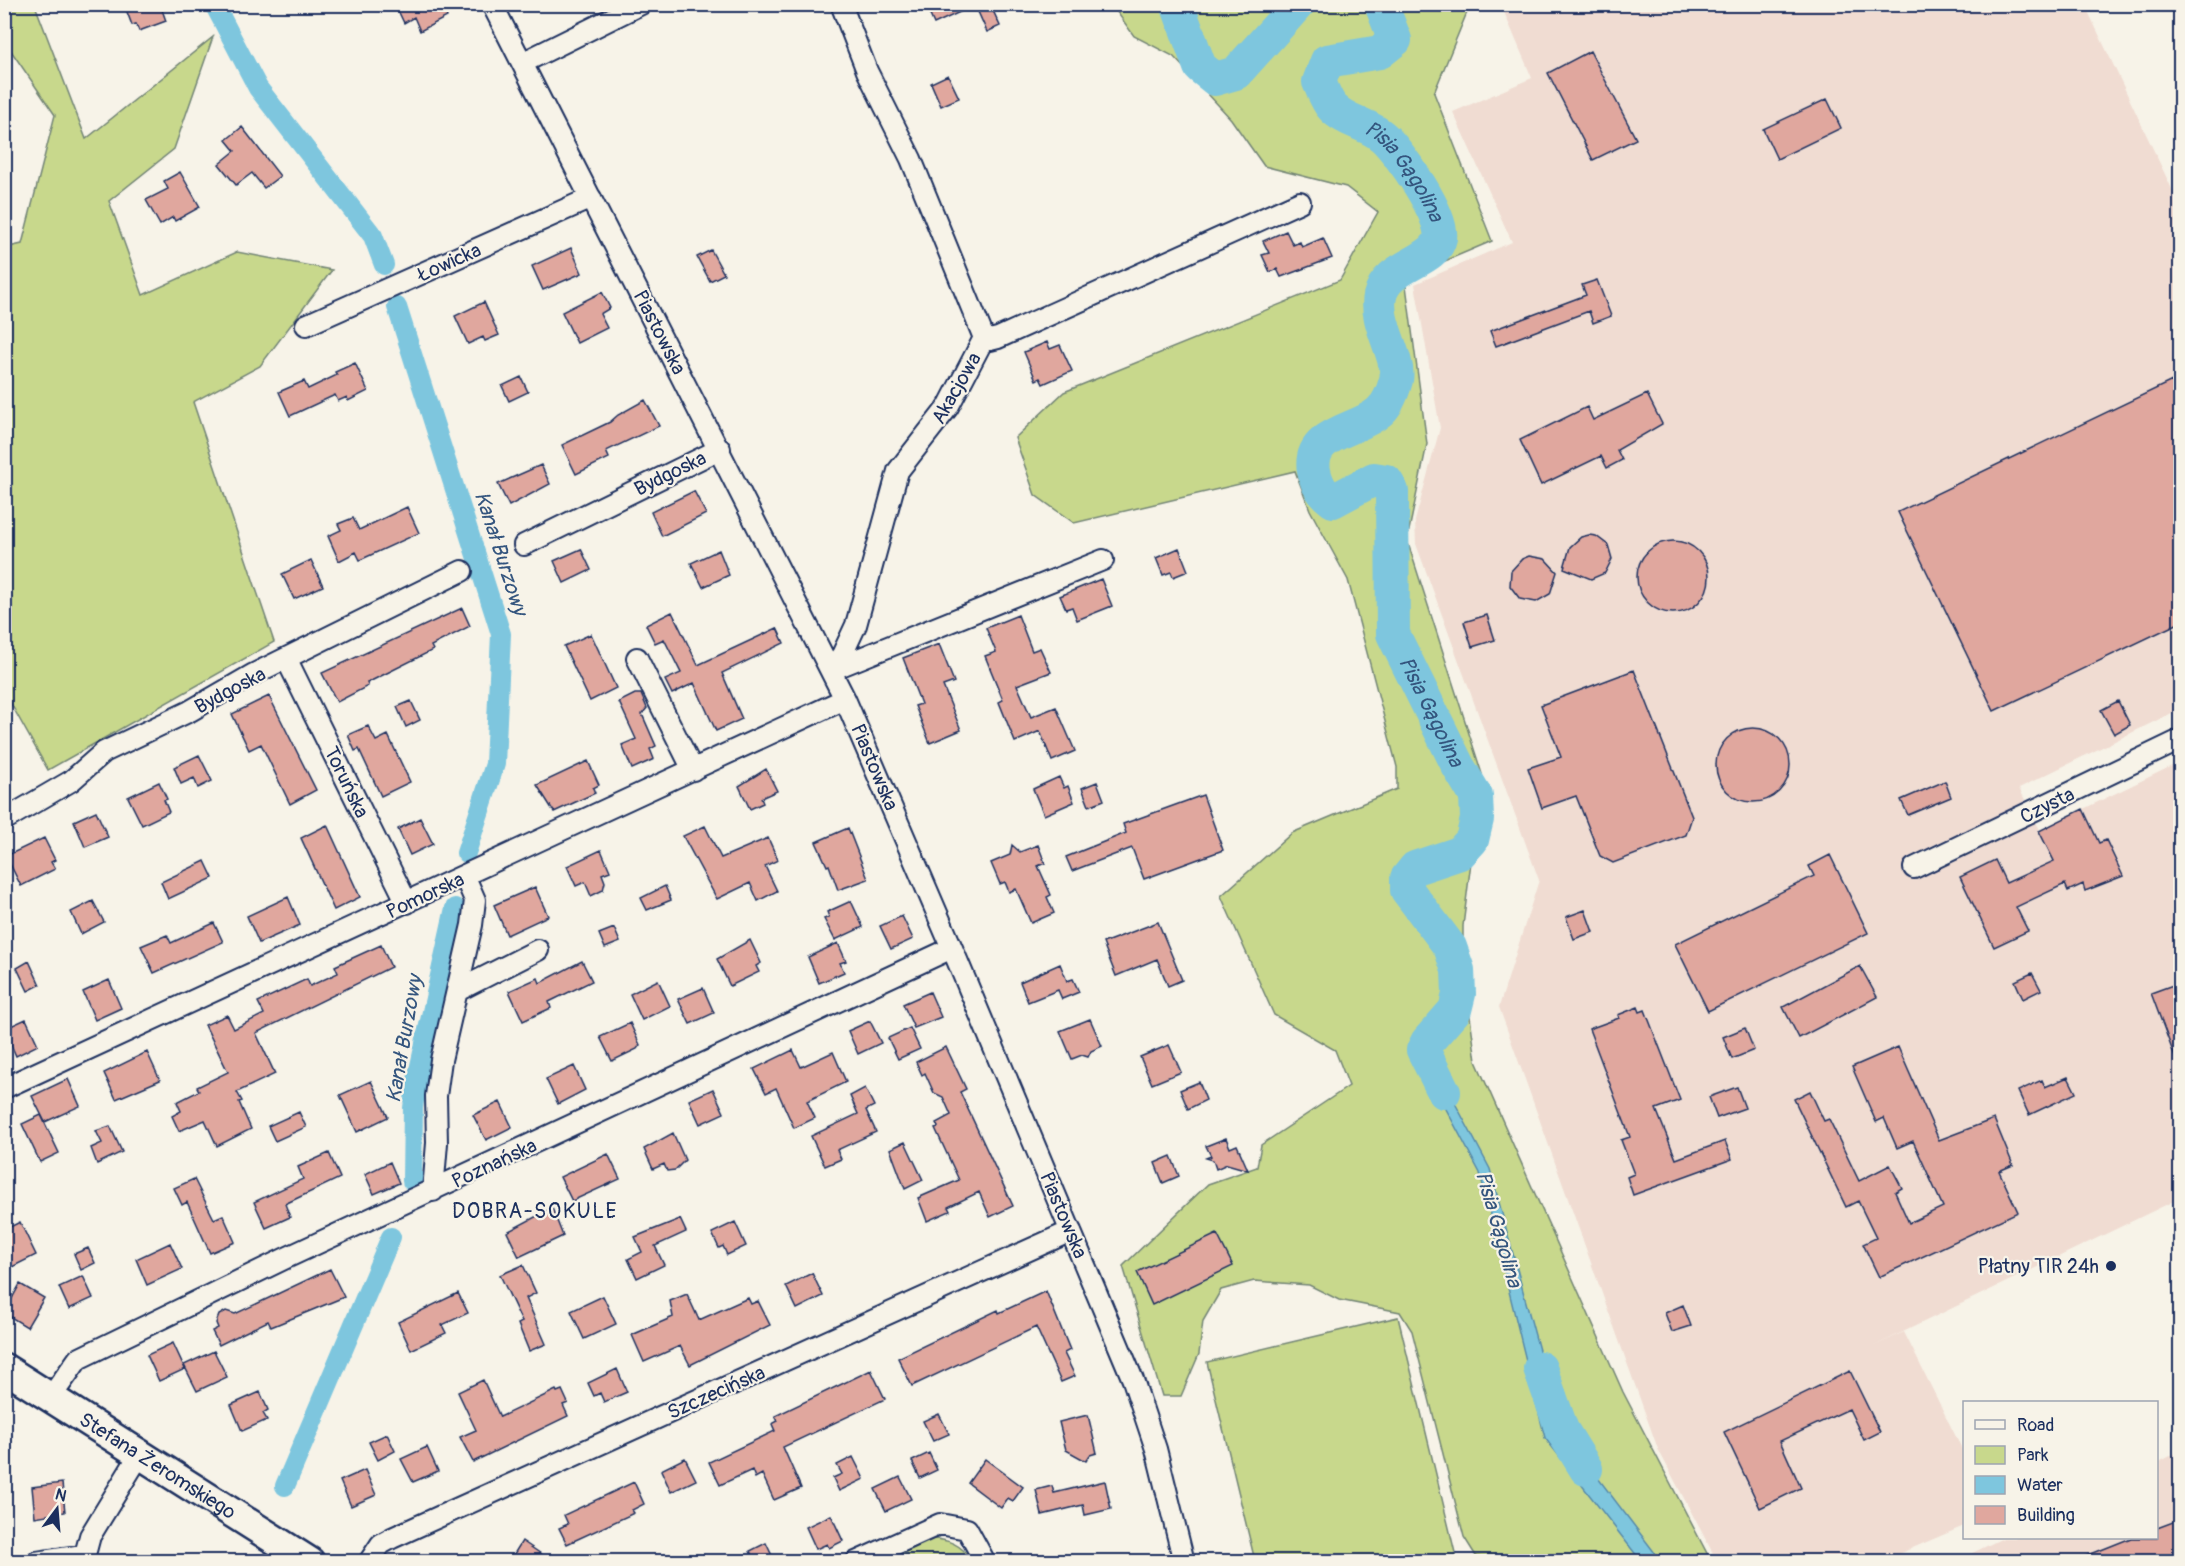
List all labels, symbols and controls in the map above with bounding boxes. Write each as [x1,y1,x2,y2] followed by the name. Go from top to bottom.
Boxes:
[1360,115,1450,227] water label: Pisia Gągolina
[412,237,485,288] street label: Łowicka
[628,286,691,379] street label: Piastowska
[926,348,987,429] street label: Akacjowa
[630,445,710,502] street label: Bydgoska
[468,488,534,621] water label: Kanał Burzowy
[1392,652,1470,772] water label: Pisia Gągolina
[190,661,270,720] street label: Bydgoska
[845,720,904,814] street label: Piastowska
[319,742,374,822] street label: Toruńska
[2016,782,2079,829] street label: Czysta
[382,866,468,924] street label: Pomorska
[380,971,429,1105] water label: Kanał Burzowy
[448,1133,541,1194] street label: Poznańska
[1034,1168,1093,1262] street label: Piastowska
[1469,1168,1528,1292] water label: Pisia Gągolina
[452,1198,618,1225] district label: DOBRA-SOKULE
[1978,1254,2099,1279] place label: Płatny TIR 24h
[2104,1259,2118,1273] marker: Płatny TIR 24h
[663,1360,769,1425] street label: Szczecińska
[1963,1401,2158,1539] legend
[74,1407,241,1525] street label: Stefana Żeromskiego
[2017,1414,2054,1437] text: Road
[2017,1444,2049,1467] text: Park
[2017,1474,2063,1497] text: Water
[27,1479,87,1539] north arrow
[53,1484,69,1507] text: N
[2017,1504,2075,1527] text: Building

